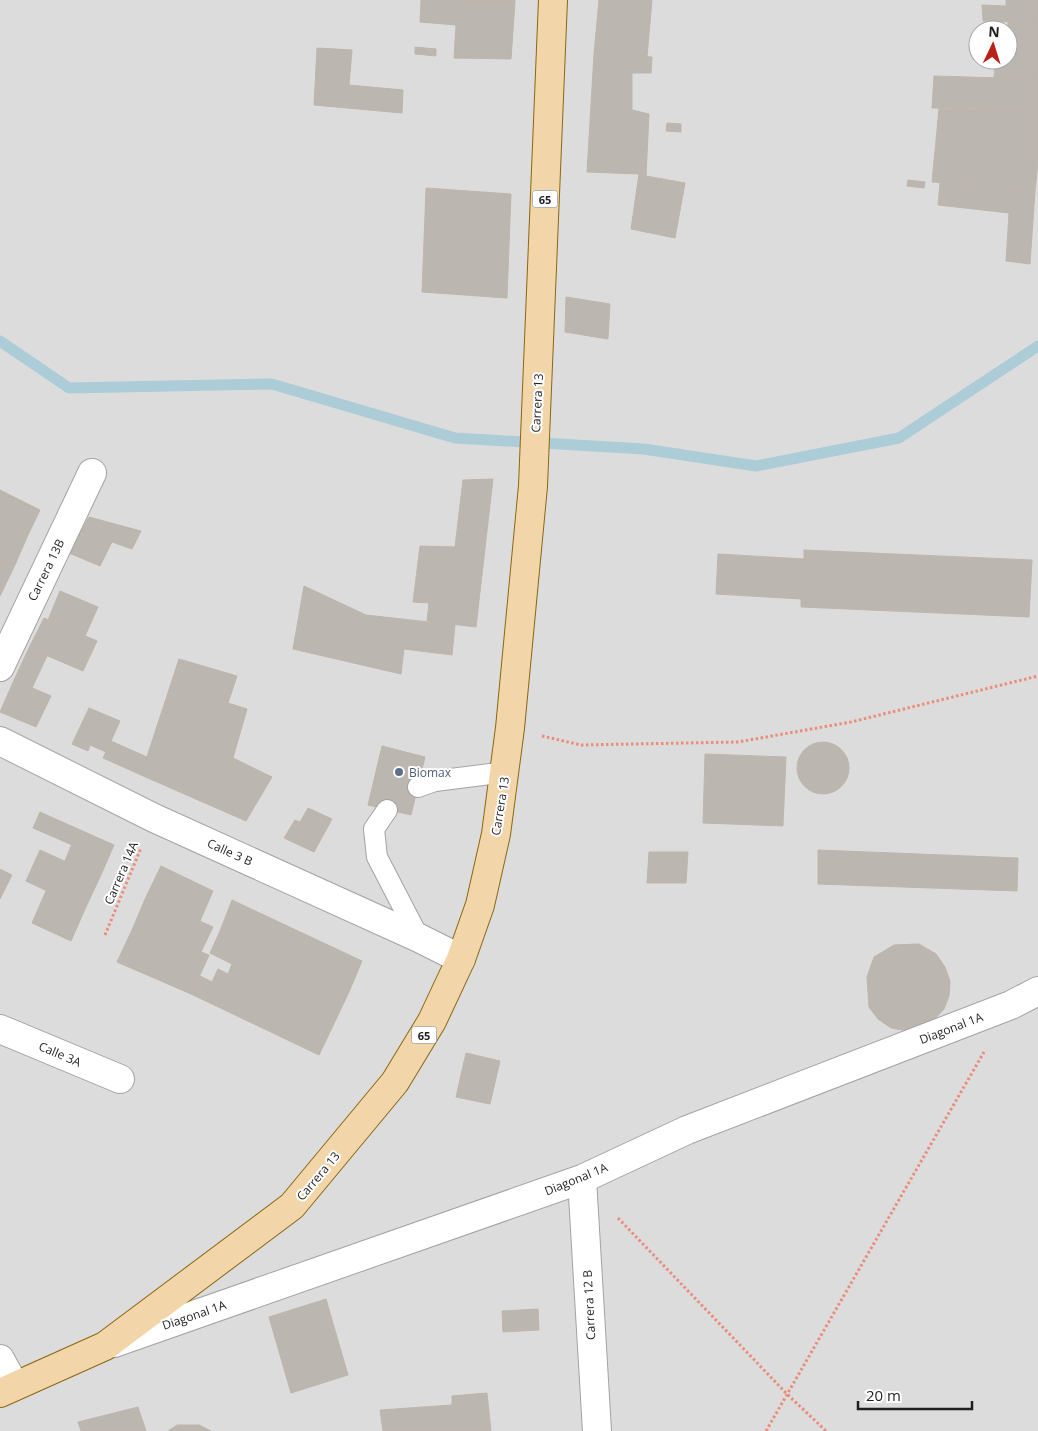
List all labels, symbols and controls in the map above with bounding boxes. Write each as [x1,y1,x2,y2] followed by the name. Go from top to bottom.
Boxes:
[968,20,1018,70] north arrow
[988,22,1000,41] text: N
[532,190,558,208] road number: 65
[527,373,547,433] street label: Carrera 13
[24,536,68,604] street label: Carrera 13B
[409,764,452,781] place label: Biomax
[393,766,405,778] marker: Biomax
[487,775,513,837] street label: Carrera 13
[205,834,256,870] street label: Calle 3 B
[100,839,142,907] street label: Carrera 14A
[917,1008,986,1048] street label: Diagonal 1A
[412,1026,436,1044] road number: 65
[36,1037,84,1071] street label: Calle 3A
[292,1148,344,1204] street label: Carrera 13
[542,1158,611,1199] street label: Diagonal 1A
[579,1269,599,1340] street label: Carrera 12 B
[160,1296,229,1334] street label: Diagonal 1A
[858,1378,972,1410] scale bar
[866,1385,901,1405] text: 20 m

